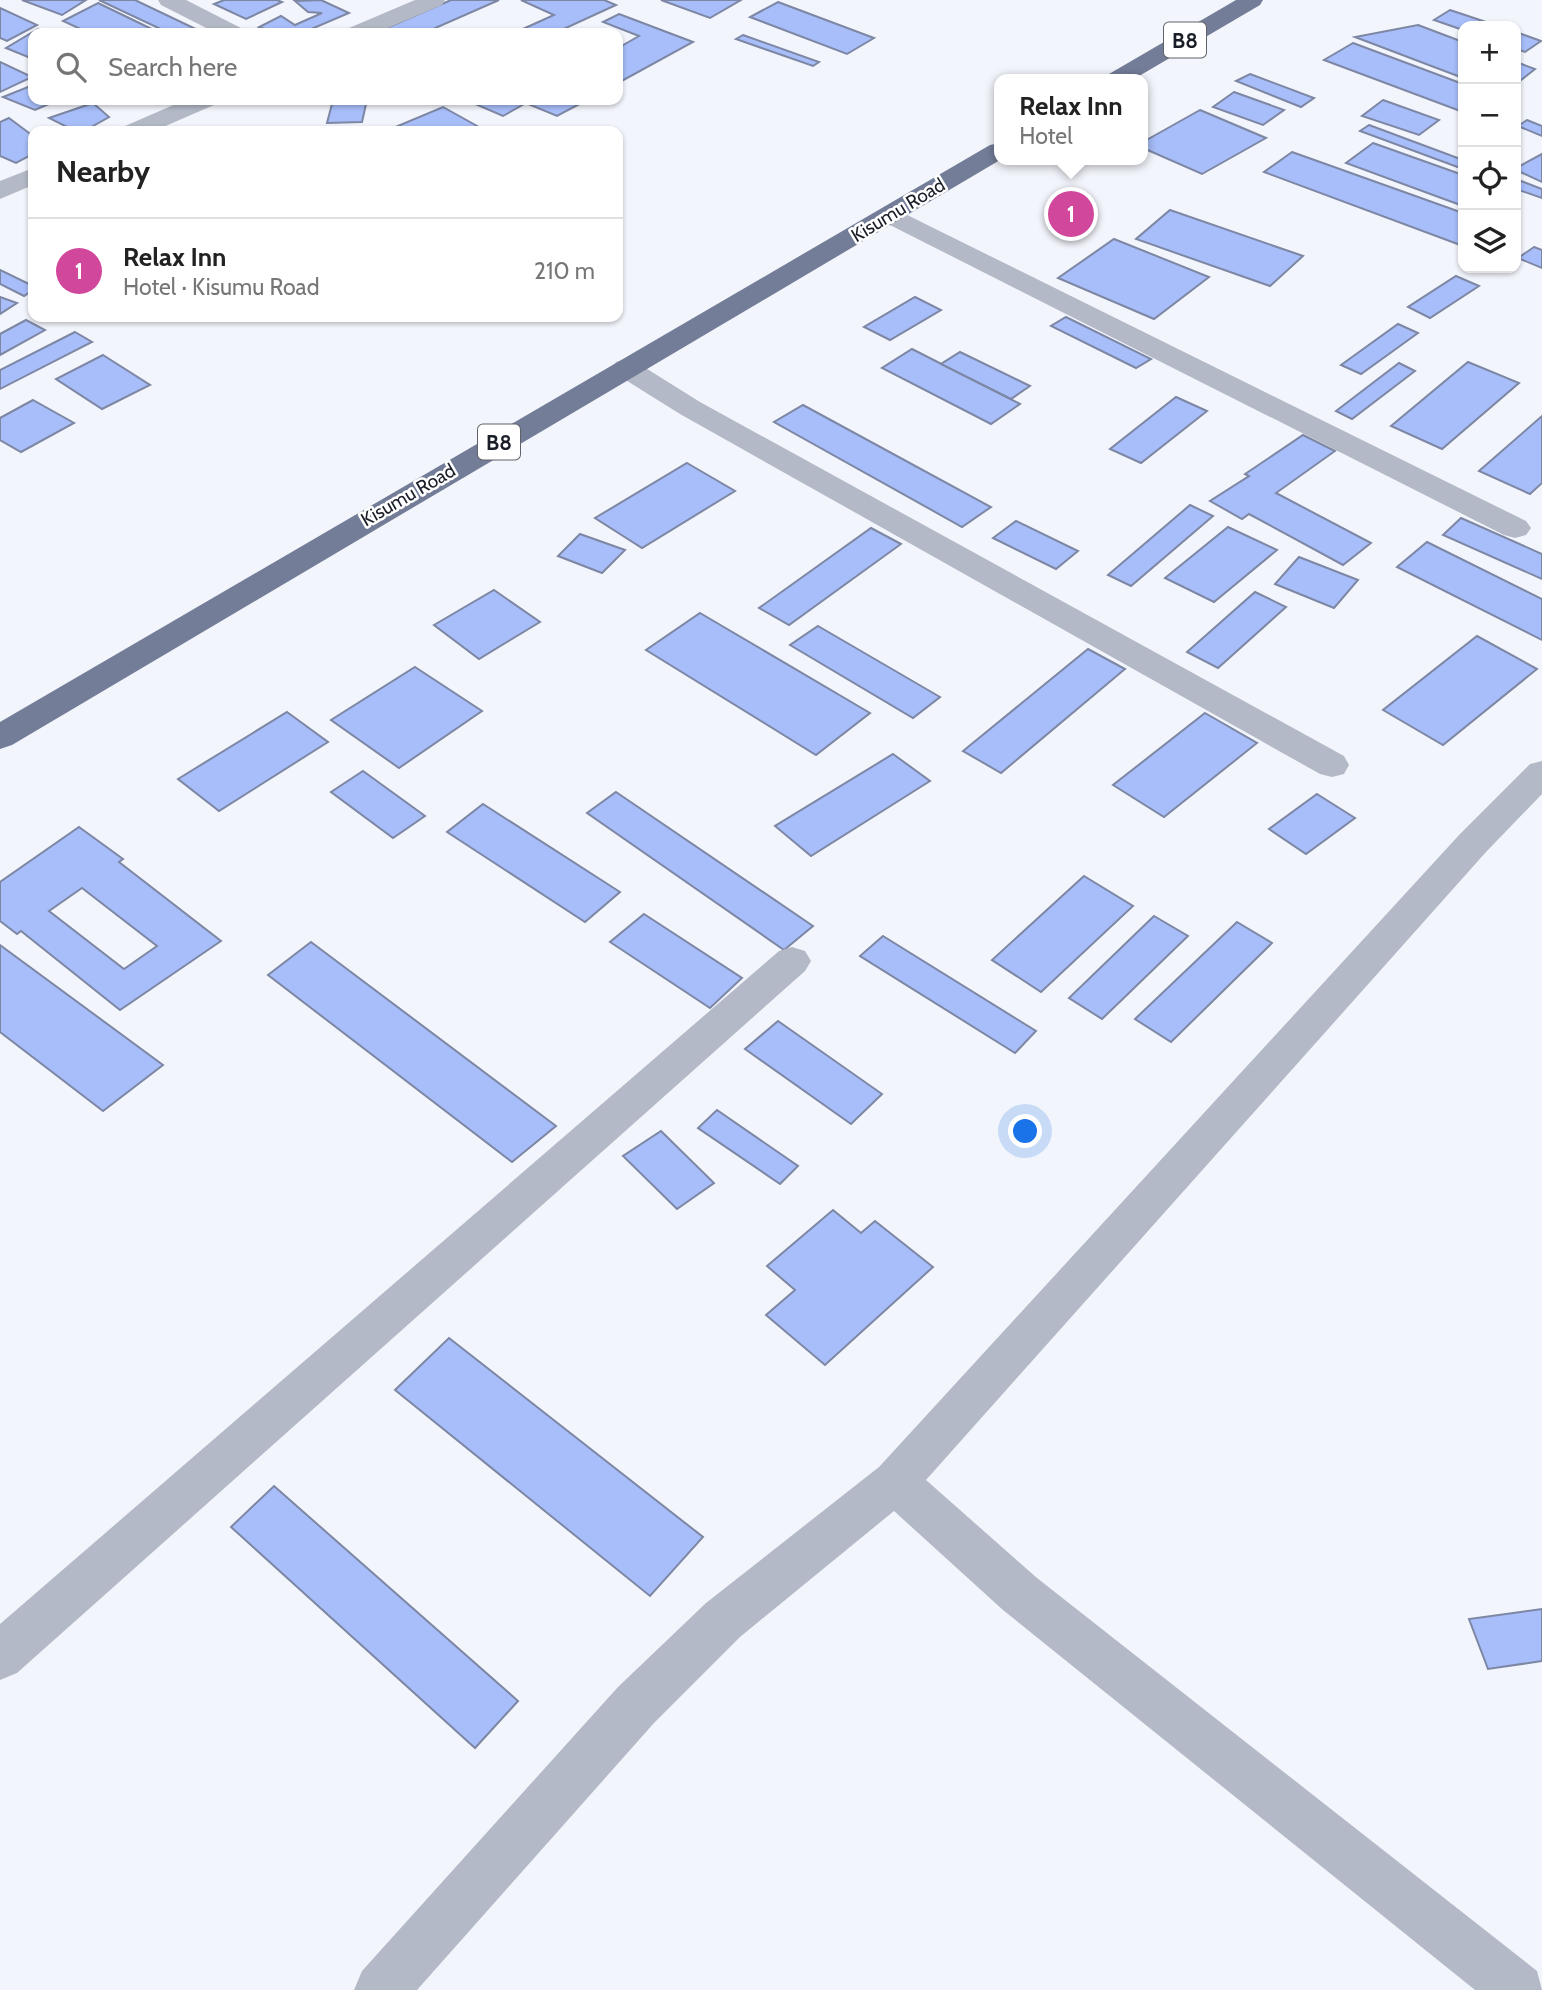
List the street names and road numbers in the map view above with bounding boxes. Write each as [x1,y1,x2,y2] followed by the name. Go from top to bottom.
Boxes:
[1164,22,1206,58] road number: B8
[847,173,949,247] street label: Kisumu Road
[478,424,520,460] road number: B8
[357,459,459,531] street label: Kisumu Road

